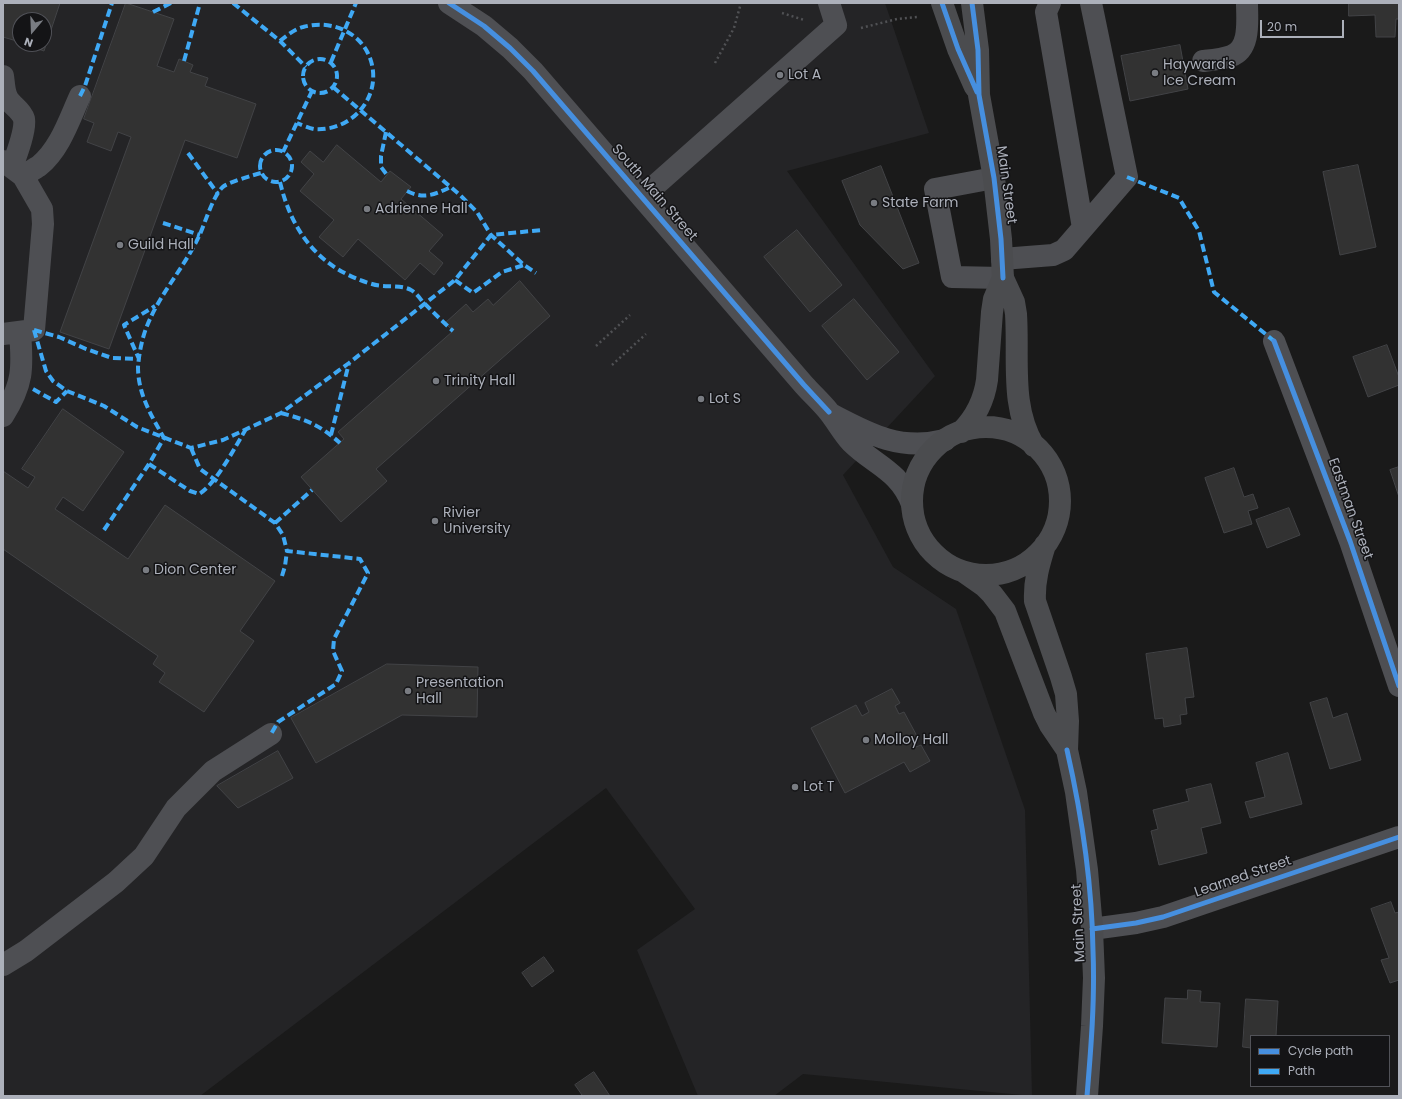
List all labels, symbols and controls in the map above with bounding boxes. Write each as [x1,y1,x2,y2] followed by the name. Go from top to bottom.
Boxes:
[12,12,52,52] north arrow
[1262,12,1346,38] scale bar
[1267,18,1297,35] text: 20 m
[22,33,35,51] text: N
[1163,57,1236,90] place label: Hayward's Ice Cream
[788,67,821,83] place label: Lot A
[1150,68,1160,78] marker: Hayward's Ice Cream
[775,70,785,80] marker: Lot A
[607,141,701,245] street label: South Main Street
[992,145,1020,225] street label: Main Street
[882,195,958,211] place label: State Farm
[869,198,879,208] marker: State Farm
[375,201,468,217] place label: Adrienne Hall
[362,204,372,214] marker: Adrienne Hall
[128,237,194,253] place label: Guild Hall
[115,240,125,250] marker: Guild Hall
[444,373,515,389] place label: Trinity Hall
[431,376,441,386] marker: Trinity Hall
[709,391,741,407] place label: Lot S
[696,394,706,404] marker: Lot S
[1324,456,1376,562] street label: Eastman Street
[443,505,510,538] place label: Rivier University
[430,516,440,526] marker: Rivier University
[154,562,236,578] place label: Dion Center
[141,565,151,575] marker: Dion Center
[416,675,504,708] place label: Presentation Hall
[403,686,413,696] marker: Presentation Hall
[874,732,949,748] place label: Molloy Hall
[861,735,871,745] marker: Molloy Hall
[803,779,834,795] place label: Lot T
[790,782,800,792] marker: Lot T
[1192,853,1294,901] street label: Learned Street
[1069,883,1089,963] street label: Main Street
[1250,1035,1390,1087] legend
[1288,1042,1353,1059] text: Cycle path
[1288,1062,1315,1079] text: Path

